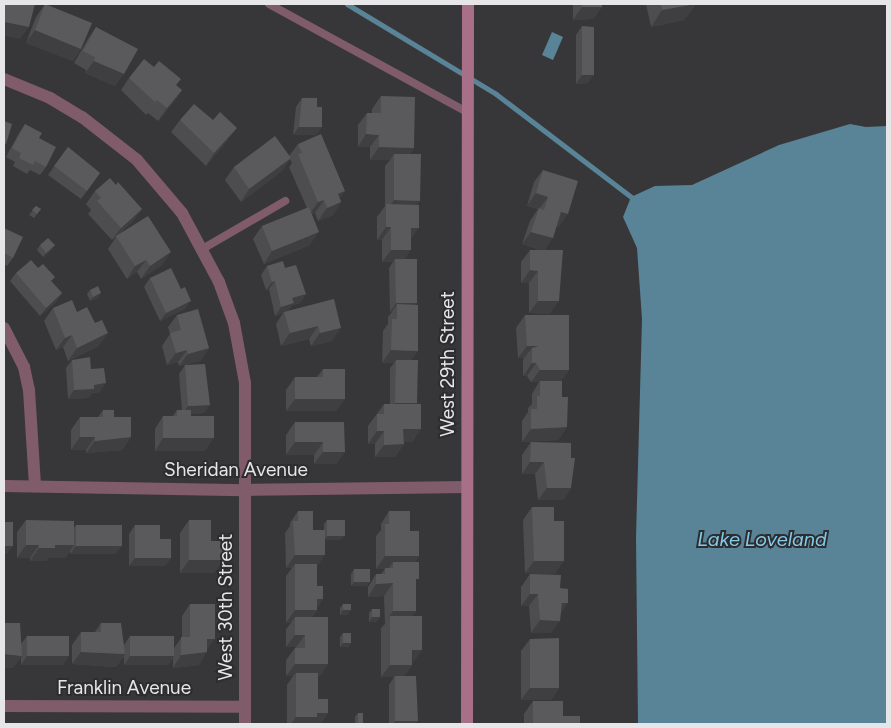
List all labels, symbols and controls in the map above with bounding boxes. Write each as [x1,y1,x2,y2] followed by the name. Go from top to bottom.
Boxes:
[437,291,459,437] street label: West 29th Street
[164,459,308,481] street label: Sheridan Avenue
[697,527,827,551] water label: Lake Loveland
[215,534,237,680] street label: West 30th Street
[57,677,191,699] street label: Franklin Avenue

